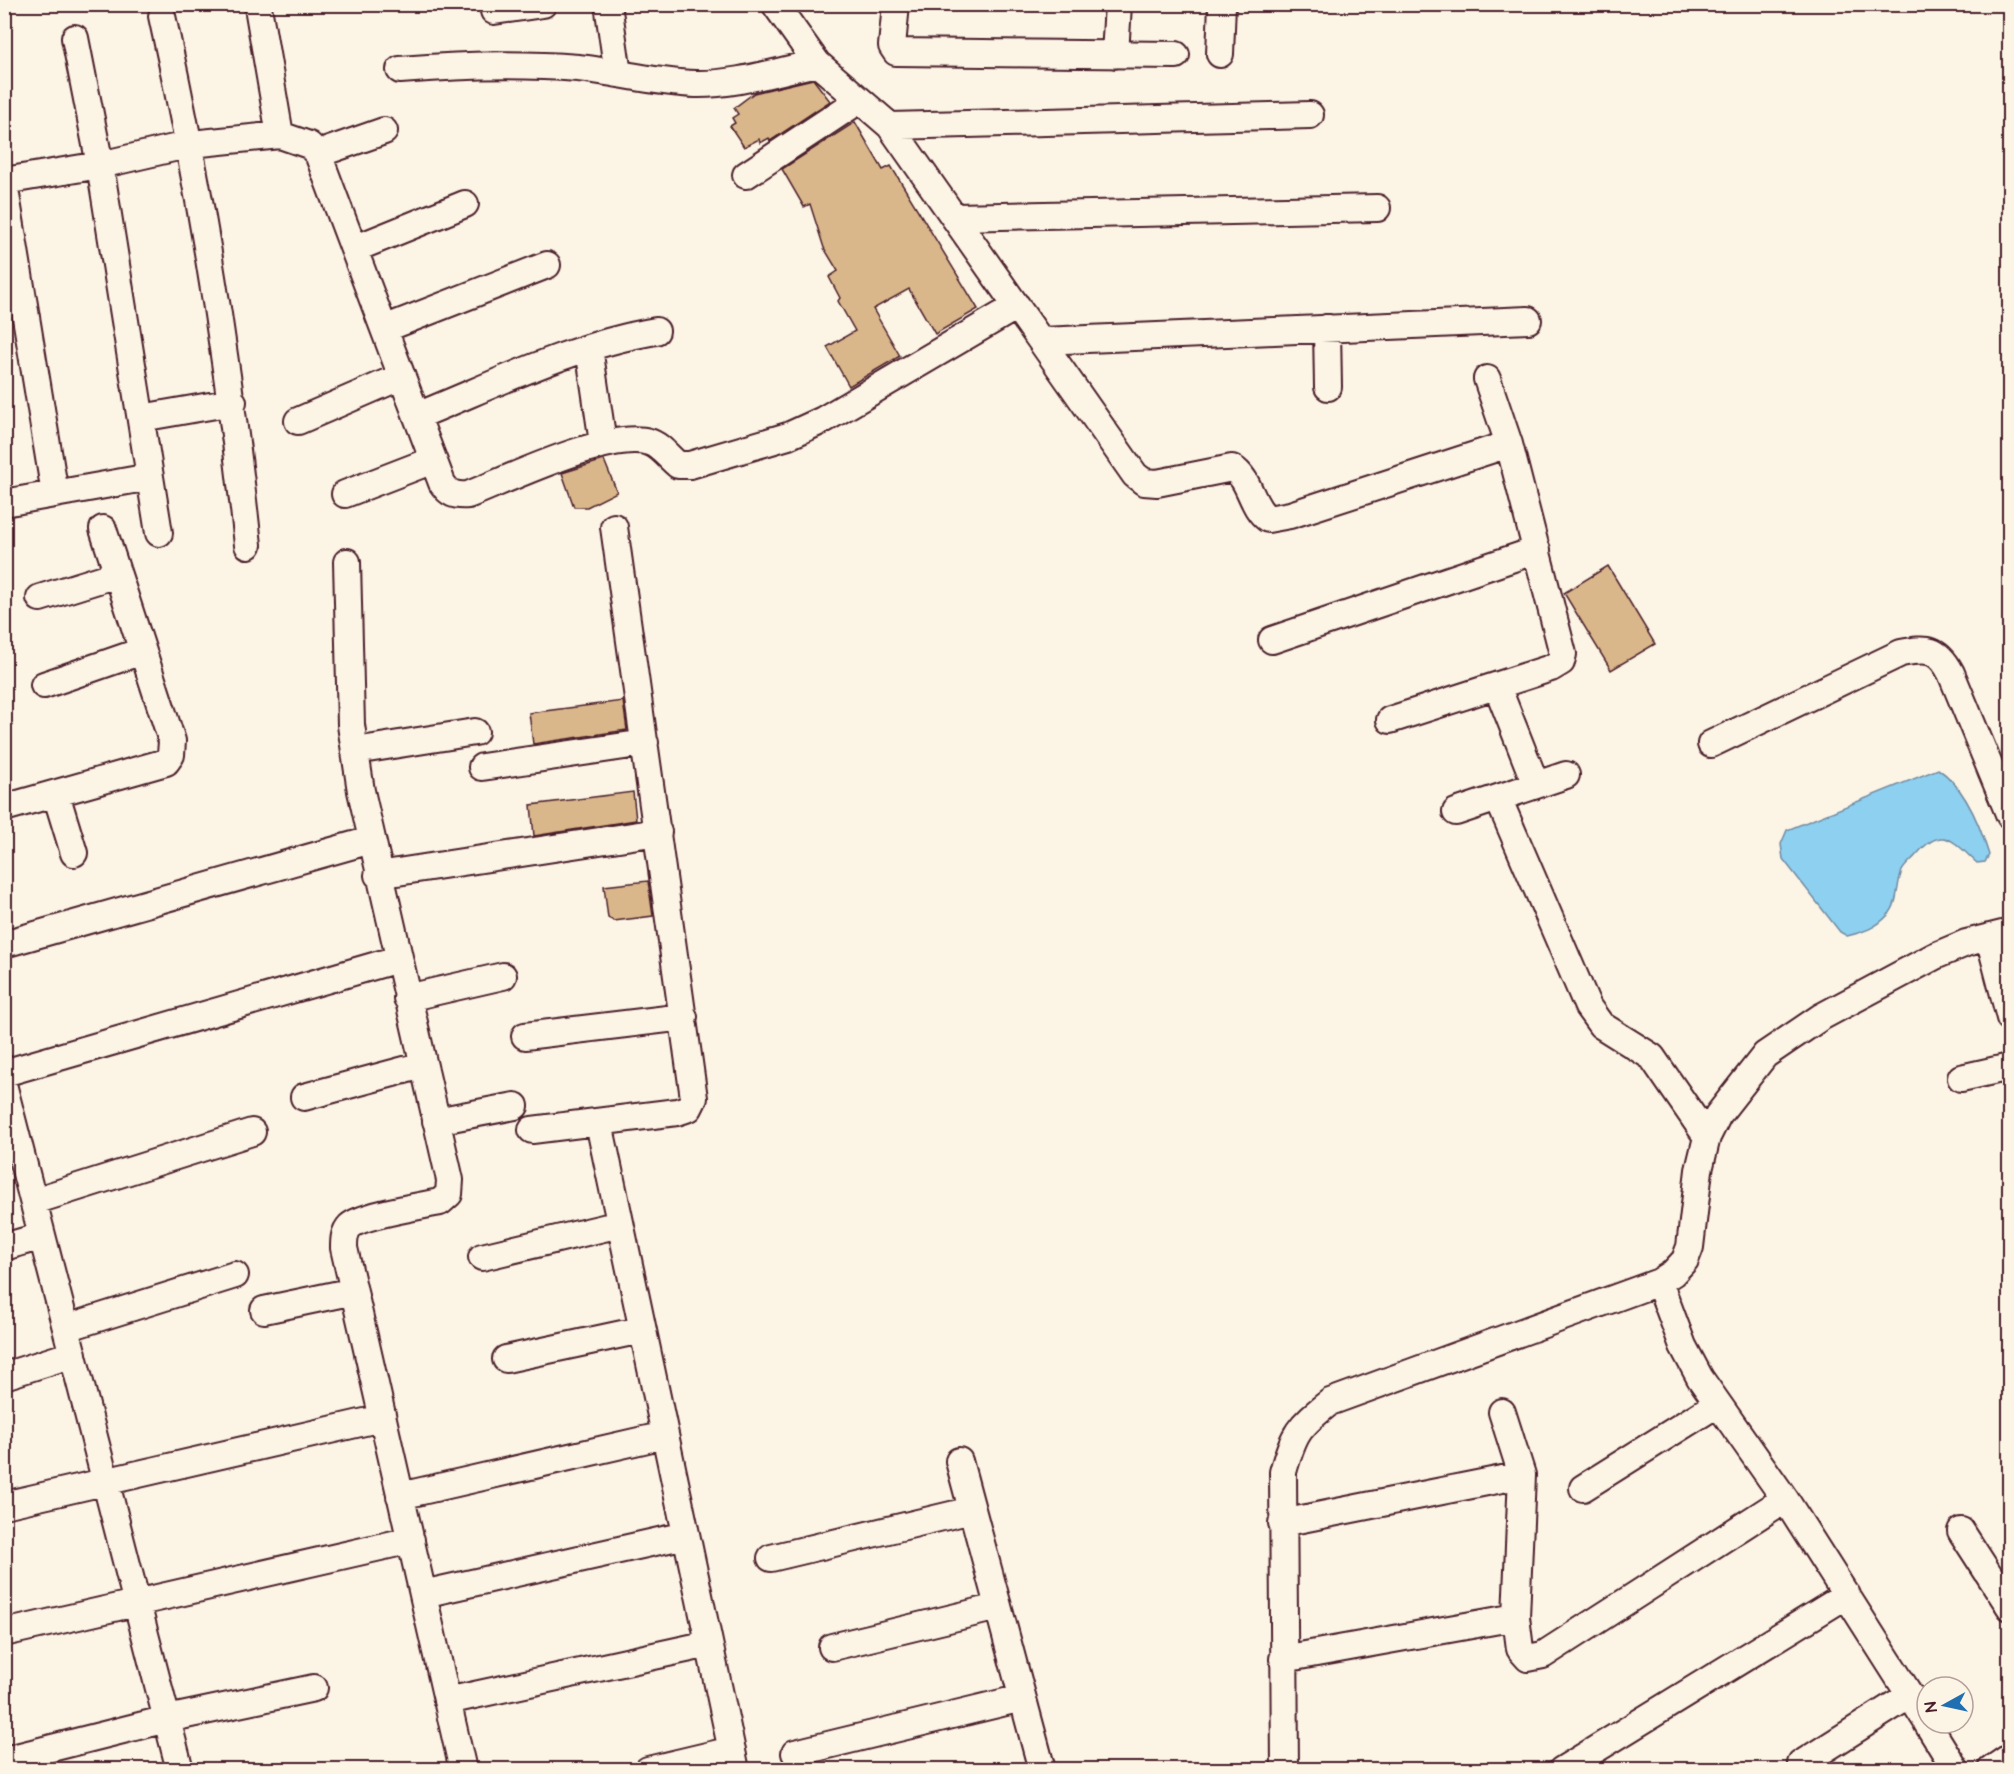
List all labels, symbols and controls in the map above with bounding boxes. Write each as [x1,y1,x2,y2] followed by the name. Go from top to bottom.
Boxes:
[1915,1675,1975,1735] north arrow
[1920,1700,1943,1713] text: N

